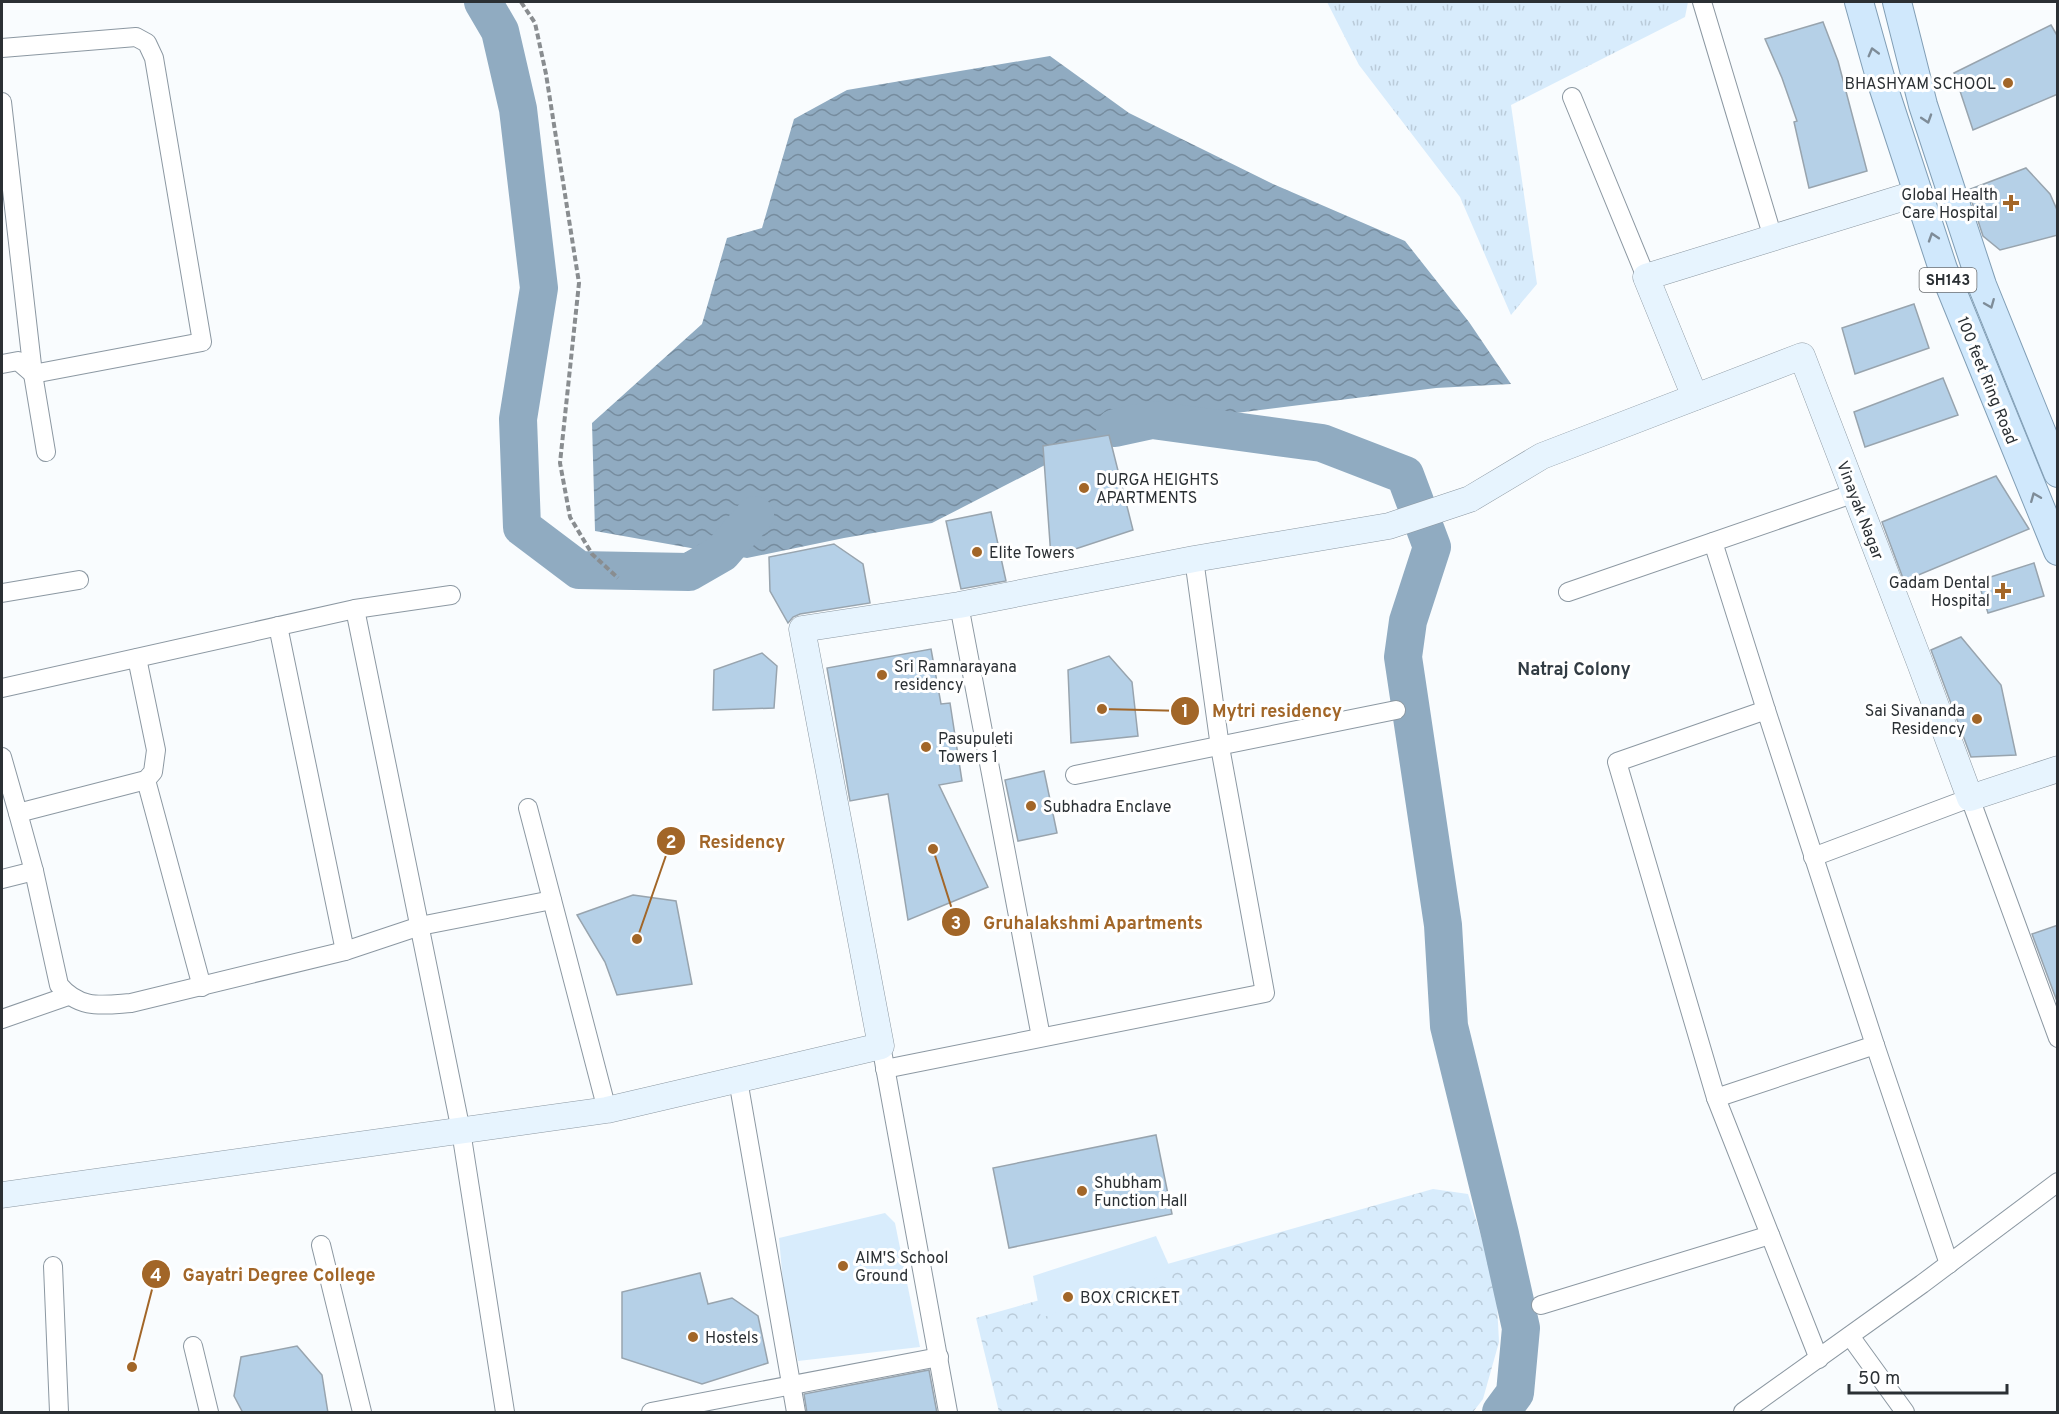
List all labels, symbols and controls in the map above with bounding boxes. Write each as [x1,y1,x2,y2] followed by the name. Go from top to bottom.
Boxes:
[1868,47,1880,57] one-way arrow
[1845,75,1996,95] place label: BHASHYAM SCHOOL
[2001,76,2015,90] marker: BHASHYAM SCHOOL
[1920,113,1933,124] one-way arrow
[1901,186,1998,224] place label: Global Health Care Hospital
[2002,194,2020,212] marker: Global Health Care Hospital
[1927,232,1940,243] one-way arrow
[1920,268,1976,292] road number: SH143
[1983,298,1995,309] one-way arrow
[1951,314,2021,448] street label: 100 feet Ring Road
[1831,458,1887,563] street label: Vinayak Nagar
[1096,471,1219,509] place label: DURGA HEIGHTS APARTMENTS
[1077,481,1091,495] marker: DURGA HEIGHTS APARTMENTS
[2030,492,2043,502] one-way arrow
[989,544,1075,564] place label: Elite Towers
[970,545,984,559] marker: Elite Towers
[1889,574,1990,612] place label: Gadam Dental Hospital
[1994,582,2012,600] marker: Gadam Dental Hospital
[894,658,1017,696] place label: Sri Ramnarayana residency
[1517,659,1631,682] district label: Natraj Colony
[875,668,889,682] marker: Sri Ramnarayana residency
[1170,693,1354,729] callout: Mytri residency
[1181,701,1189,724] text: 1
[1212,701,1342,724] text: Mytri residency
[1865,702,1965,740] place label: Sai Sivananda Residency
[1970,712,1984,726] marker: Sai Sivananda Residency
[938,730,1013,768] place label: Pasupuleti Towers 1
[919,740,933,754] marker: Pasupuleti Towers 1
[1043,798,1171,818] place label: Subhadra Enclave
[1024,799,1038,813] marker: Subhadra Enclave
[656,823,797,859] callout: Residency
[665,832,677,855] text: 2
[699,832,785,855] text: Residency
[941,904,1215,940] callout: Gruhalakshmi Apartments
[951,913,961,936] text: 3
[983,913,1203,936] text: Gruhalakshmi Apartments
[1094,1174,1188,1212] place label: Shubham Function Hall
[1075,1184,1089,1198] marker: Shubham Function Hall
[855,1249,949,1287] place label: AIM'S School Ground
[141,1256,388,1292] callout: Gayatri Degree College
[836,1259,850,1273] marker: AIM'S School Ground
[150,1265,162,1288] text: 4
[183,1265,375,1288] text: Gayatri Degree College
[1080,1289,1180,1309] place label: BOX CRICKET
[1061,1290,1075,1304] marker: BOX CRICKET
[705,1329,759,1349] place label: Hostels
[686,1330,700,1344] marker: Hostels
[1849,1357,2006,1395] scale bar
[1858,1368,1900,1391] text: 50 m

